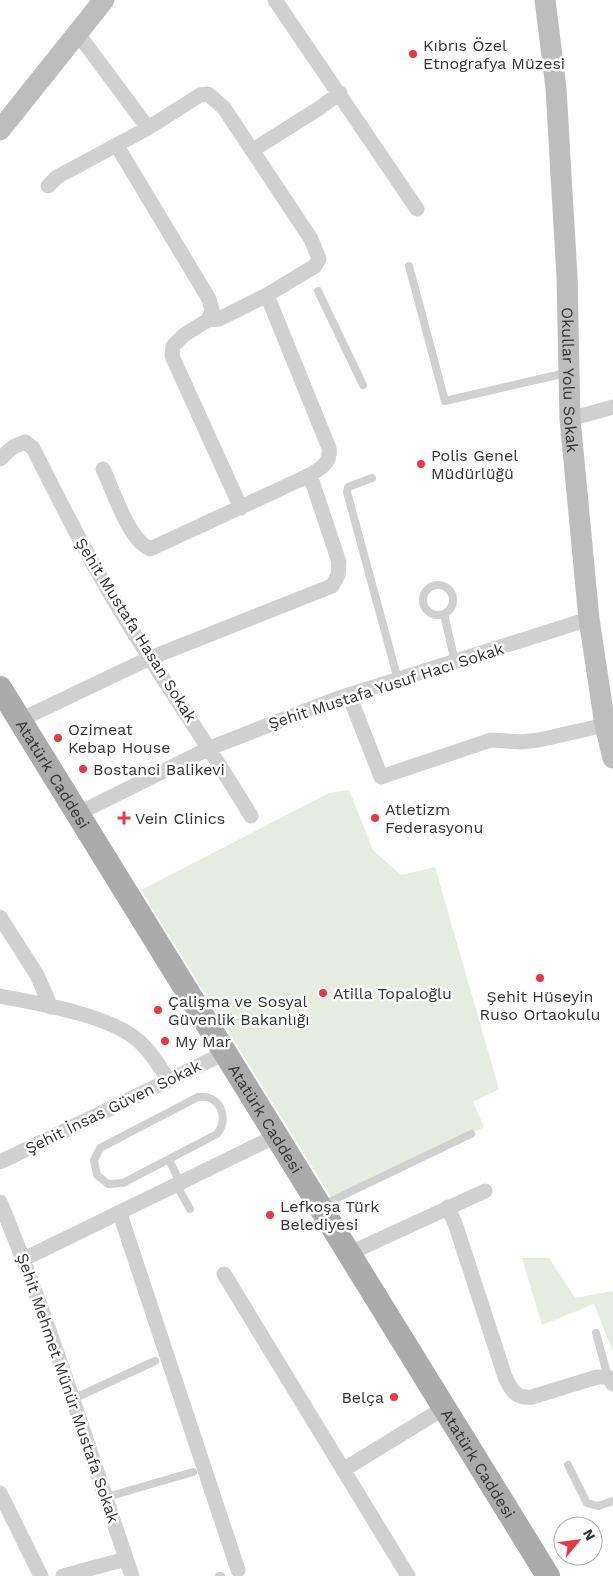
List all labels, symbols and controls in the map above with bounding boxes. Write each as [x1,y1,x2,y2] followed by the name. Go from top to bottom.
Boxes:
[423,36,565,73] place label: Kıbrıs Özel Etnografya Müzesi
[407,48,419,60] marker: Kıbrıs Özel Etnografya Müzesi
[558,307,583,453] street label: Okullar Yolu Sokak
[431,446,518,483] place label: Polis Genel Müdürlüğü
[415,458,427,470] marker: Polis Genel Müdürlüğü
[71,534,201,726] street label: Şehit Mustafa Hasan Sokak
[266,639,506,733] street label: Şehit Mustafa Yusuf Hacı Sokak
[12,716,94,832] street label: Atatürk Caddesi
[68,720,170,757] place label: Ozimeat Kebap House
[52,732,64,744] marker: Ozimeat Kebap House
[93,760,225,779] place label: Bostanci Balikevi
[77,763,89,775] marker: Bostanci Balikevi
[385,800,483,837] place label: Atletizm Federasyonu
[135,809,225,828] place label: Vein Clinics
[117,811,131,825] marker: Vein Clinics
[369,812,381,824] marker: Atletizm Federasyonu
[534,972,546,984] marker: Şehit Hüseyin Ruso Ortaokulu
[333,984,452,1003] place label: Atilla Topaloğlu
[317,987,329,999] marker: Atilla Topaloğlu
[480,987,600,1024] place label: Şehit Hüseyin Ruso Ortaokulu
[168,992,310,1029] place label: Çalişma ve Sosyal Güvenlik Bakanlığı
[152,1004,164,1016] marker: Çalişma ve Sosyal Güvenlik Bakanlığı
[175,1032,232,1051] place label: My Mar
[159,1035,171,1047] marker: My Mar
[22,1056,204,1158] street label: Şehit İnsas Güven Sokak
[225,1060,307,1177] street label: Atatürk Caddesi
[280,1197,379,1234] place label: Lefkoşa Türk Belediyesi
[264,1209,276,1221] marker: Lefkoşa Türk Belediyesi
[13,1251,123,1525] street label: Şehit Mehmet Münür Mustafa Sokak
[341,1388,384,1407] place label: Belça
[388,1391,400,1403] marker: Belça
[438,1405,519,1521] street label: Atatürk Caddesi
[553,1516,603,1566] north arrow
[580,1526,599,1543] text: N

